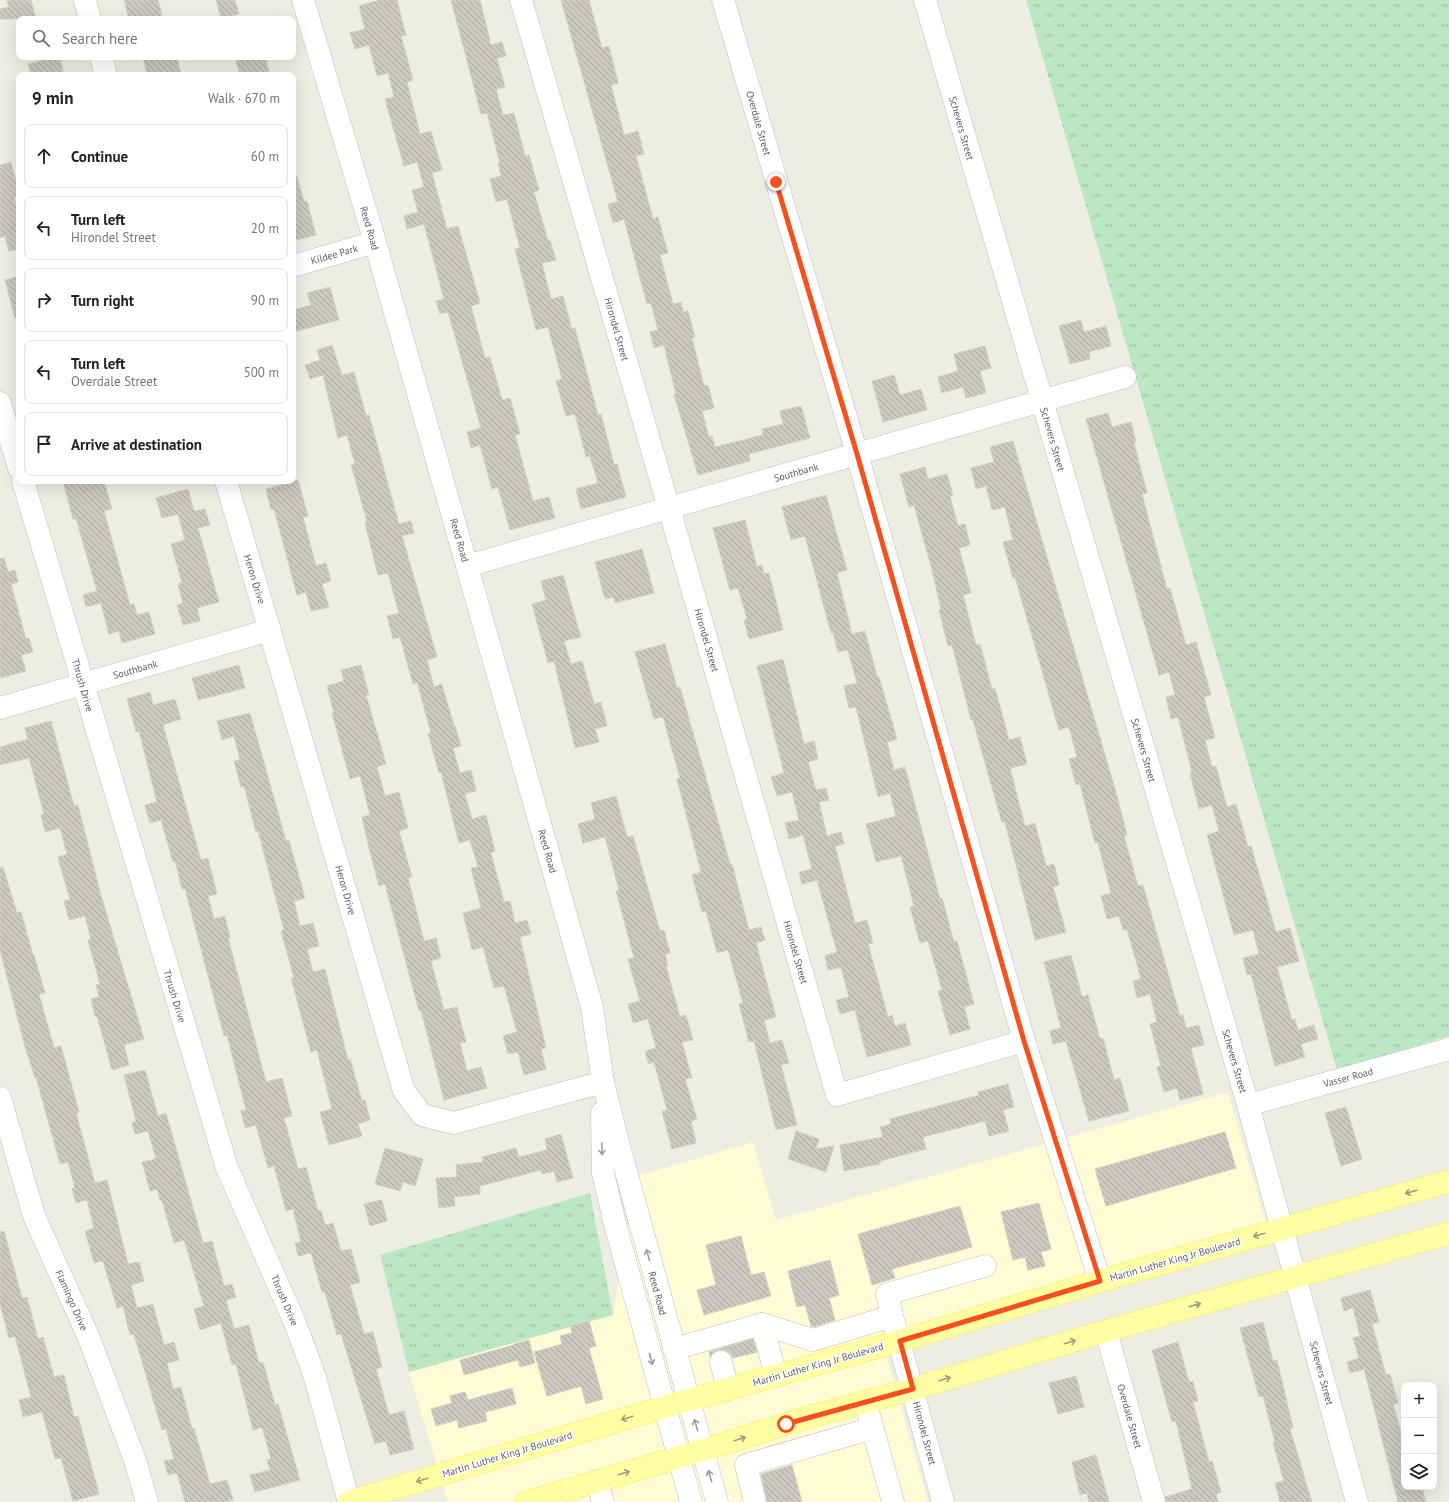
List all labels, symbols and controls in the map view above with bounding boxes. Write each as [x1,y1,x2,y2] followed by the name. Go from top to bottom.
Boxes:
[16,16,296,60] search box
[30,27,52,49] icon: search
[62,29,138,48] text: Search here
[32,87,73,109] text: 9 min
[743,89,774,157] street label: Overdale Street
[208,90,280,107] text: Walk · 670 m
[946,95,977,162] street label: Schevers Street
[33,145,55,167] icon: ahead
[71,147,128,166] text: Continue
[251,148,279,165] text: 60 m
[767,173,785,191] route end
[357,205,382,251] street label: Reed Road
[71,210,125,229] text: Turn left
[33,217,55,239] icon: left
[251,220,279,237] text: 20 m
[71,229,156,246] text: Hirondel Street
[309,242,359,267] street label: Kildee Park
[33,289,55,311] icon: right
[71,291,134,310] text: Turn right
[251,292,279,309] text: 90 m
[601,296,632,363] street label: Hirondel Street
[71,354,125,373] text: Turn left
[33,361,55,383] icon: left
[244,364,279,381] text: 500 m
[71,373,157,390] text: Overdale Street
[1037,406,1068,473] street label: Schevers Street
[33,433,55,455] icon: arrive
[71,435,202,454] text: Arrive at destination
[772,460,820,485] street label: Southbank
[447,517,472,563] street label: Reed Road
[241,553,268,605] street label: Heron Drive
[691,607,722,674] street label: Hirondel Street
[69,657,96,713] street label: Thrush Drive
[111,657,159,682] street label: Southbank
[1128,717,1159,784] street label: Schevers Street
[535,828,560,874] street label: Reed Road
[332,864,359,917] street label: Heron Drive
[780,919,811,986] street label: Hirondel Street
[160,968,189,1024] street label: Thrush Drive
[1219,1028,1250,1095] street label: Schevers Street
[1321,1065,1374,1091] street label: Vasser Road
[599,1142,606,1155] one-way arrow
[1405,1189,1418,1196] one-way arrow
[1253,1232,1266,1239] one-way arrow
[1108,1235,1242,1284] street label: Martin Luther King Jr Boulevard
[644,1249,651,1262] one-way arrow
[52,1268,91,1333] street label: Flamingo Drive
[645,1270,670,1316] street label: Reed Road
[268,1273,301,1328] street label: Thrush Drive
[1188,1301,1201,1308] one-way arrow
[1063,1338,1076,1345] one-way arrow
[751,1340,885,1389] street label: Martin Luther King Jr Boulevard
[1307,1340,1336,1407] street label: Schevers Street
[648,1353,655,1366] one-way arrow
[939,1375,952,1382] one-way arrow
[1114,1382,1145,1450] street label: Overdale Street
[1401,1382,1437,1490] map controls
[1401,1382,1437,1418] button: +
[910,1400,939,1467] street label: Hirondel Street
[621,1415,634,1422] one-way arrow
[777,1415,795,1433] route start
[1401,1418,1437,1454] button: −
[691,1419,699,1432] one-way arrow
[441,1428,574,1480] street label: Martin Luther King Jr Boulevard
[734,1434,746,1442] one-way arrow
[1401,1454,1437,1490] button: layers
[618,1469,631,1476] one-way arrow
[706,1470,713,1483] one-way arrow
[416,1477,429,1484] one-way arrow

